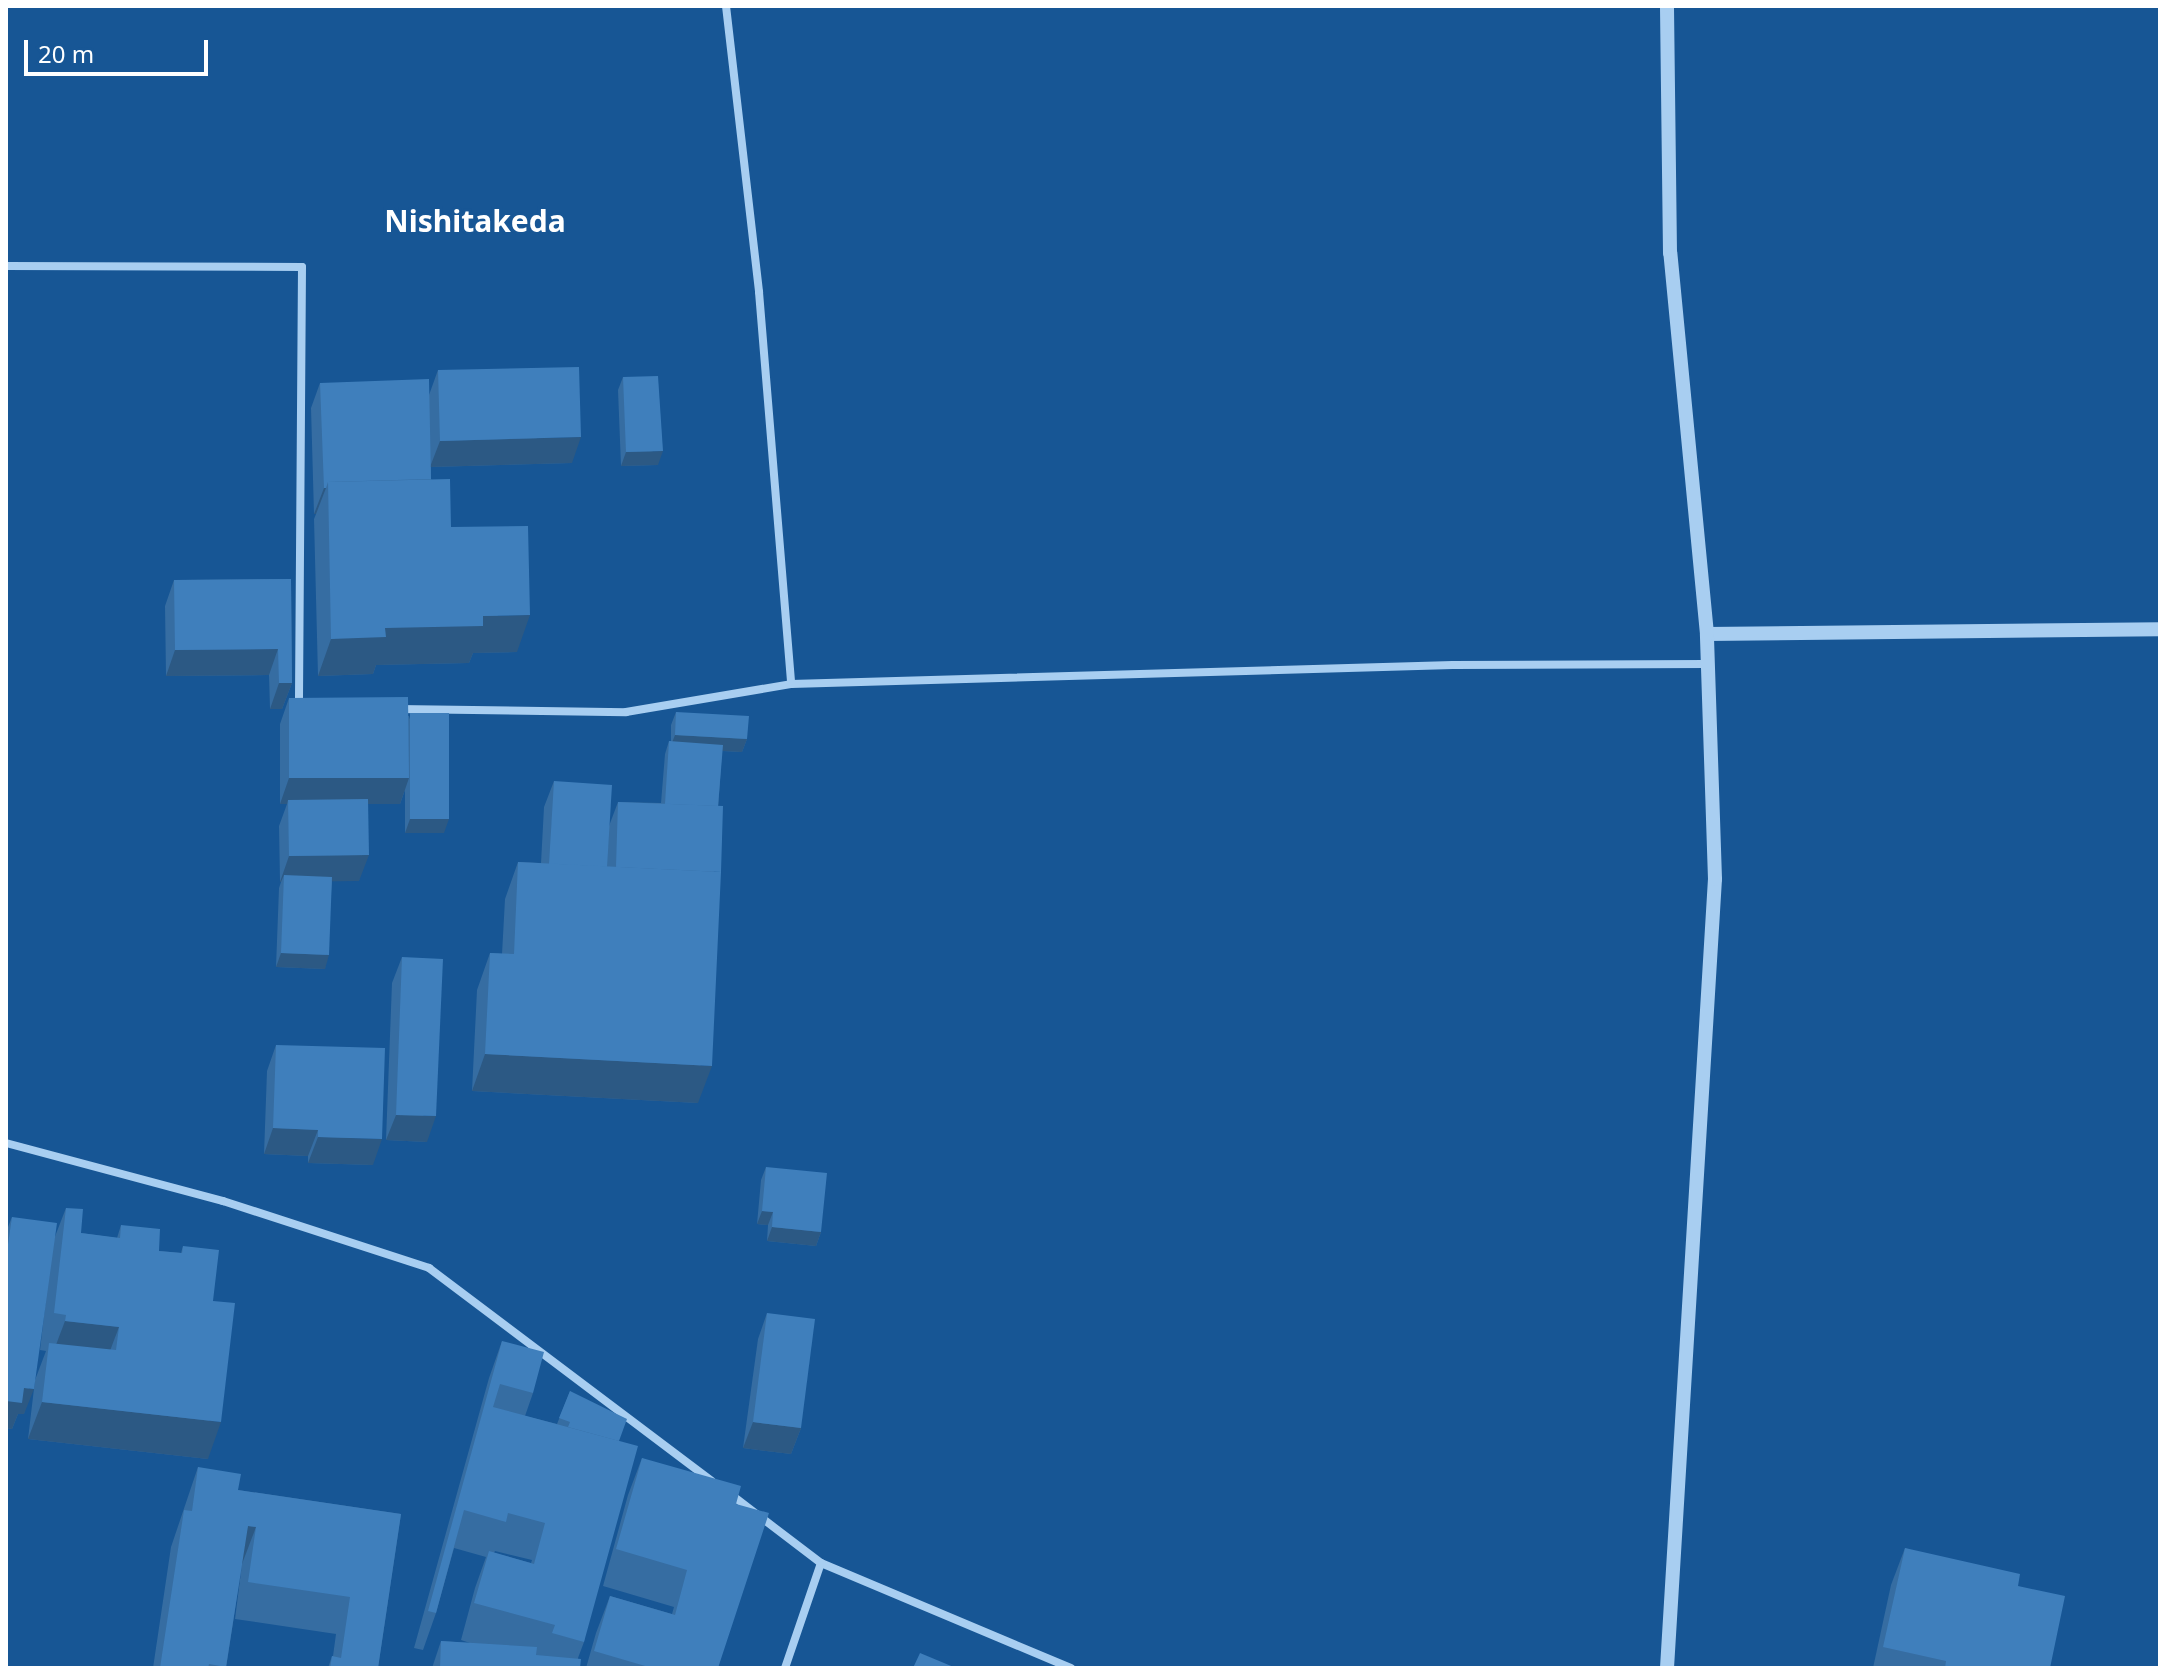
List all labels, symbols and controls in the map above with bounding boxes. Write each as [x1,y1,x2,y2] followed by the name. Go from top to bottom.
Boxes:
[28,24,212,74] scale bar
[38,37,94,70] text: 20 m
[384,203,566,239] district label: Nishitakeda

